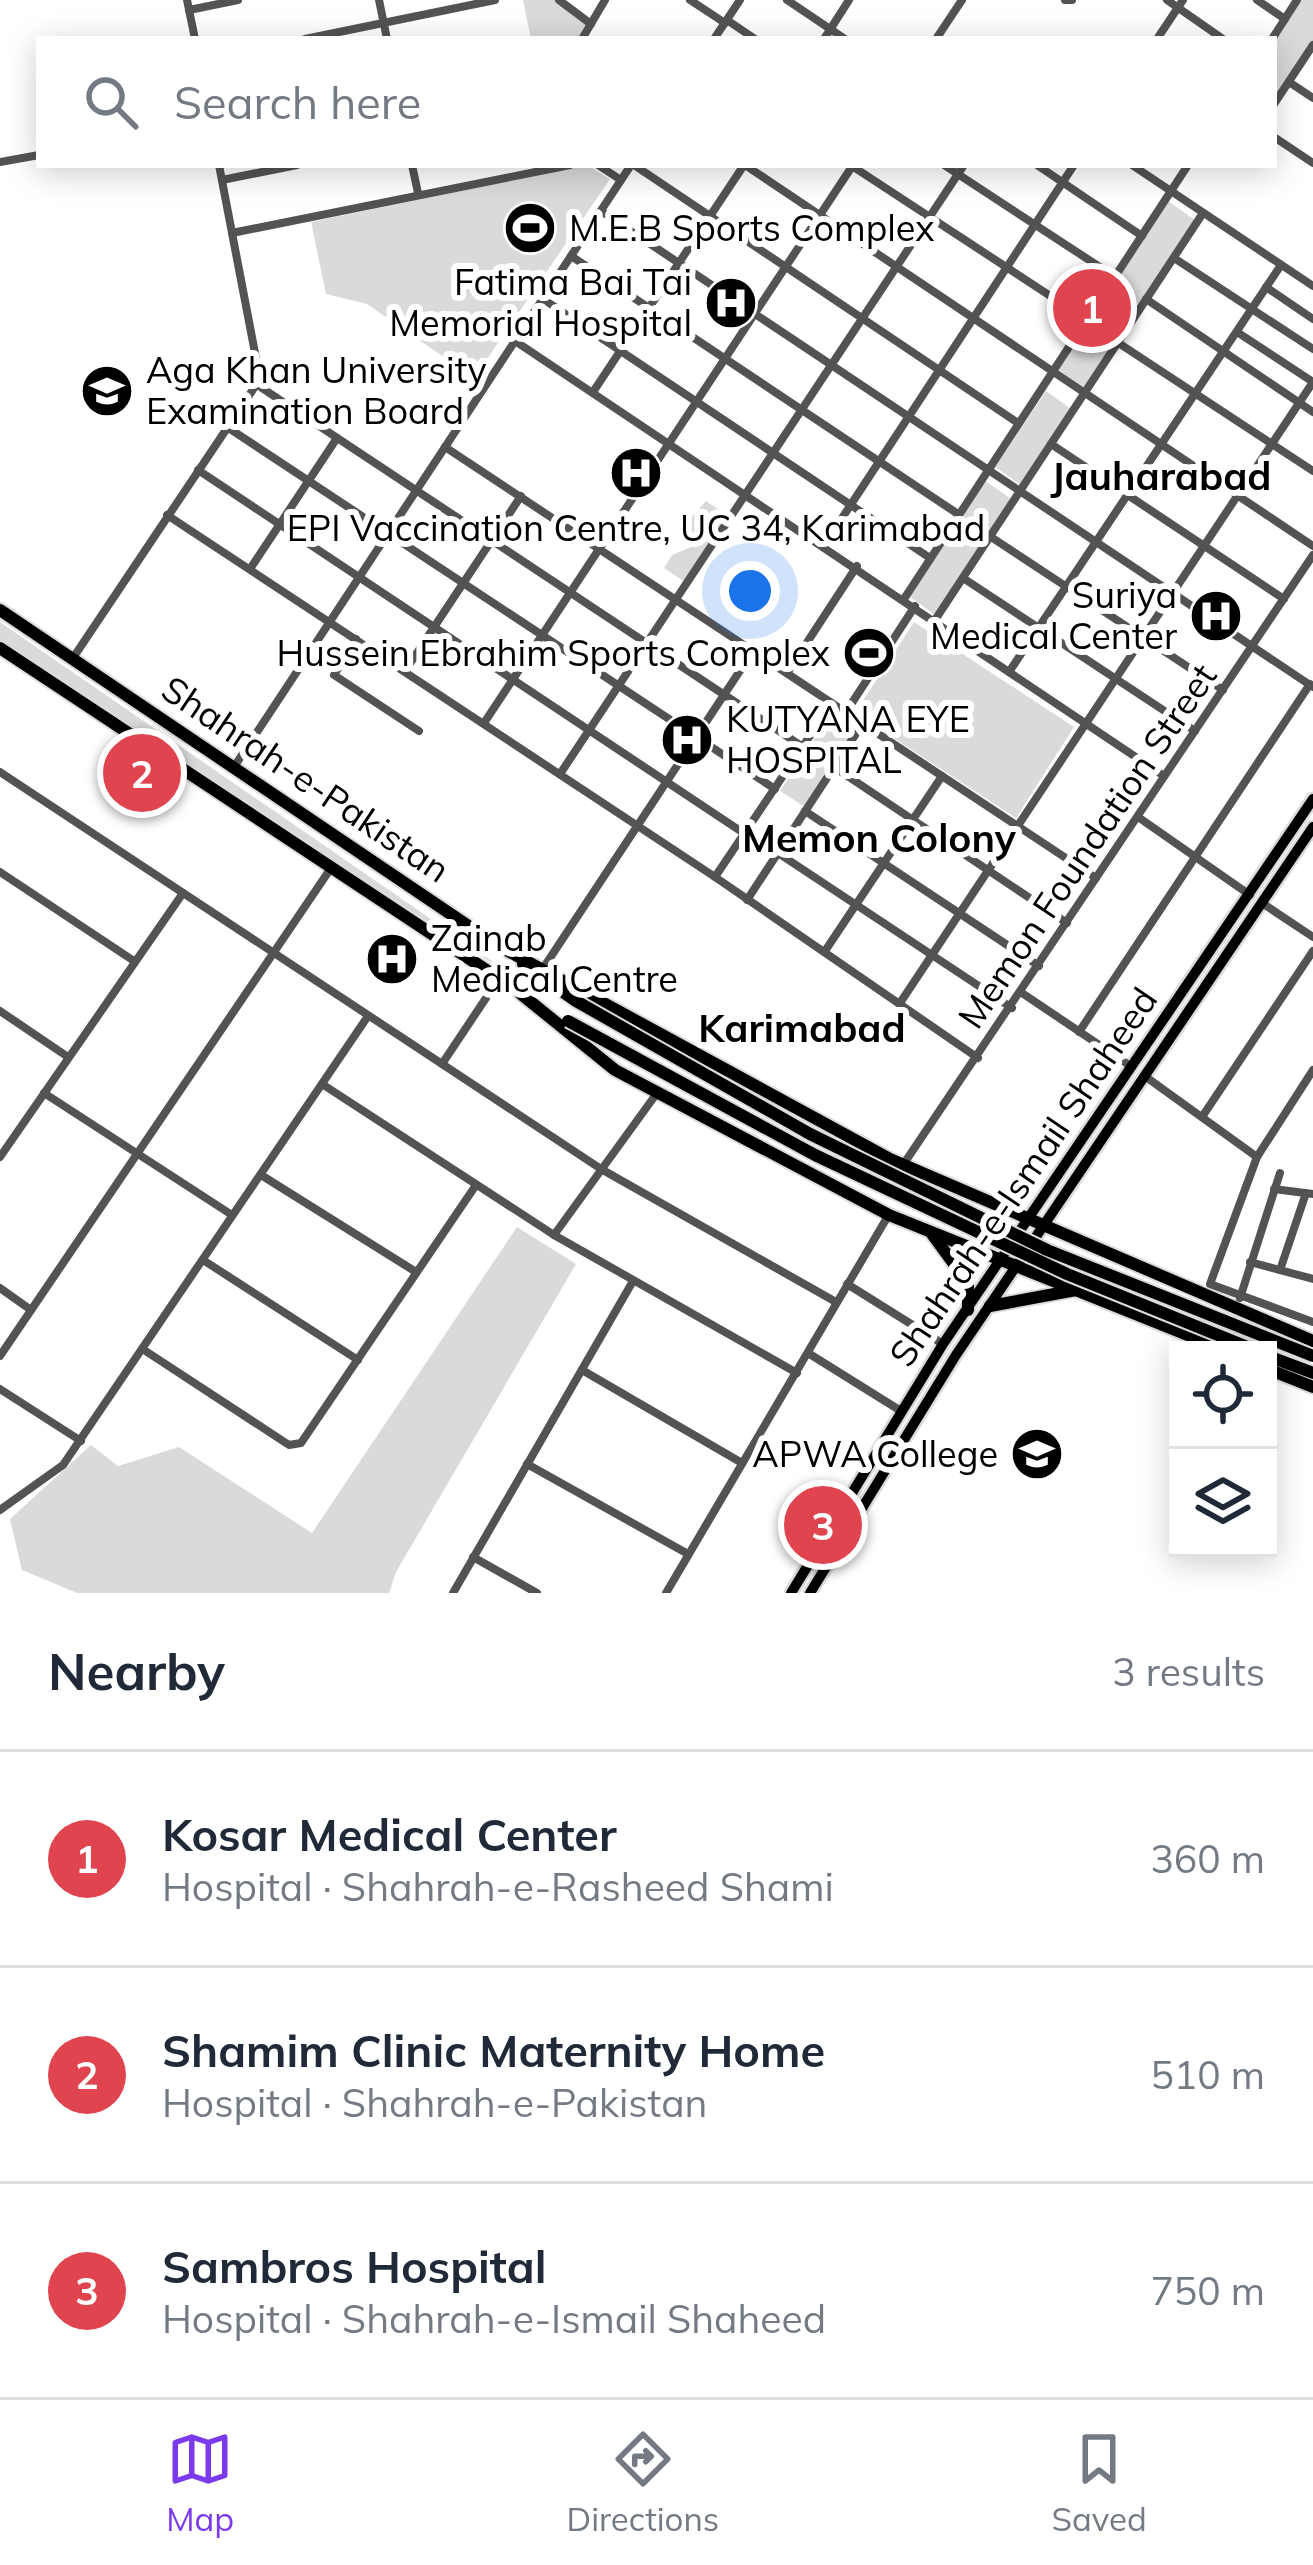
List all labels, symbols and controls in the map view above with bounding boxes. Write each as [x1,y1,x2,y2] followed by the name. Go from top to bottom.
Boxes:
[36,36,1277,168] search box
[78,69,144,135] icon: search
[174,74,421,130] text: Search here
[502,200,558,256] sports icon: M.E.B Sports Complex
[569,205,935,250] place label: M.E.B Sports Complex
[389,259,692,345] place label: Fatima Bai Tai Memorial Hospital
[1053,263,1131,353] pin: 1
[703,275,759,331] hospital icon: Fatima Bai Tai Memorial Hospital
[146,347,487,433] place label: Aga Khan University Examination Board
[79,363,135,419] school or university icon: Aga Khan University Examination Board
[608,445,664,501] hospital icon: EPI Vaccination Centre, UC 34, Karimabad
[1050,451,1272,500] district label: Jauharabad
[287,505,985,550] place label: EPI Vaccination Centre, UC 34, Karimabad
[720,561,780,621] your location
[930,572,1177,658] place label: Suriya Medical Center
[1188,588,1244,644] hospital icon: Suriya Medical Center
[841,625,897,681] sports icon: Hussein Ebrahim Sports Complex
[277,630,830,675] place label: Hussein Ebrahim Sports Complex
[948,655,1225,1037] street label: Memon Foundation Street
[154,666,459,892] street label: Shahrah-e-Pakistan
[726,696,970,782] place label: KUTYANA EYE HOSPITAL
[659,712,715,768] hospital icon: KUTYANA EYE HOSPITAL
[103,728,181,818] pin: 2
[742,813,1017,862] district label: Memon Colony
[431,915,678,1001] place label: Zainab Medical Centre
[364,931,420,987] hospital icon: Zainab Medical Centre
[879,979,1166,1375] street label: Shahrah-e-Ismail Shaheed
[698,1003,906,1052] district label: Karimabad
[1169,1341,1277,1557] map controls
[1169,1341,1277,1449] button: locate
[1009,1426,1065,1482] school or university icon: APWA College
[752,1431,998,1476] place label: APWA College
[1169,1449,1277,1557] button: layers
[784,1480,862,1570] pin: 3
[48,1639,225,1703] text: Nearby
[1112,1647,1265,1696] text: 3 results
[162,1806,617,1862] text: Kosar Medical Center
[75,1834,99,1883] text: 1
[1150,1834,1265,1883] text: 360 m
[162,1862,834,1911] text: Hospital · Shahrah-e-Rasheed Shami
[162,2022,825,2078] text: Shamim Clinic Maternity Home
[75,2050,99,2099] text: 2
[1150,2050,1265,2099] text: 510 m
[162,2078,707,2127] text: Hospital · Shahrah-e-Pakistan
[162,2238,546,2294] text: Sambros Hospital
[75,2266,99,2315] text: 3
[1150,2266,1265,2315] text: 750 m
[162,2294,826,2343] text: Hospital · Shahrah-e-Ismail Shaheed
[166,2426,234,2539] tab: Map
[567,2426,719,2539] tab: Directions
[1052,2426,1147,2539] tab: Saved

